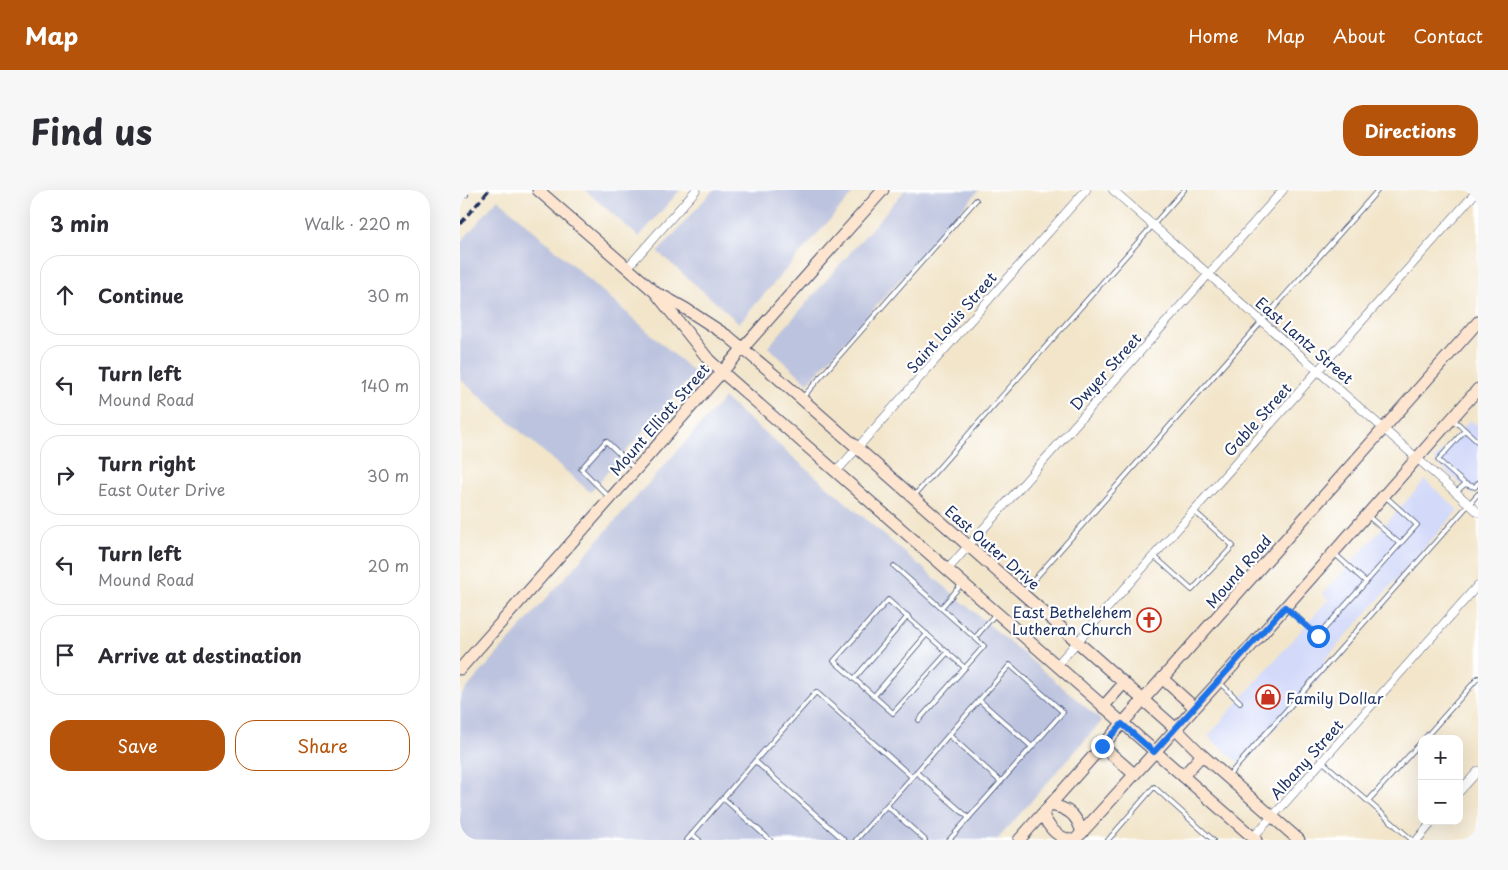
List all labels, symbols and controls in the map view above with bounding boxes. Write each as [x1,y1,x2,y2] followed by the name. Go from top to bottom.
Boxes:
[25,17,78,53] text: Map
[1188,22,1238,49] text: Home
[1266,22,1305,49] text: Map
[1333,22,1385,49] text: About
[1413,22,1483,49] text: Contact
[30,104,152,157] text: Find us
[1343,105,1478,156] button: Directions
[50,207,109,239] text: 3 min
[304,211,410,235] text: Walk · 220 m
[900,266,1002,378] street label: Saint Louis Street
[51,281,79,309] icon: ahead
[98,281,184,309] text: Continue
[367,283,409,307] text: 30 m
[1251,291,1359,389] street label: East Lantz Street
[1064,327,1146,415] street label: Dwyer Street
[604,358,714,480] street label: Mount Elliott Street
[98,359,182,387] text: Turn left
[51,371,79,399] icon: left
[361,373,409,397] text: 140 m
[1218,377,1296,461] street label: Gable Street
[98,387,194,411] text: Mound Road
[98,449,196,477] text: Turn right
[51,461,79,489] icon: right
[367,463,409,487] text: 30 m
[98,477,225,501] text: East Outer Drive
[940,499,1046,595] street label: East Outer Drive
[1200,529,1276,613] street label: Mound Road
[98,539,182,567] text: Turn left
[51,551,79,579] icon: left
[368,553,409,577] text: 20 m
[98,567,194,591] text: Mound Road
[1012,600,1132,640] place label: East Bethelehem Lutheran Church
[1136,607,1162,633] church icon: East Bethelehem Lutheran Church
[1307,625,1330,648] route start
[51,641,79,669] icon: arrive
[98,641,302,669] text: Arrive at destination
[1255,684,1281,710] shop icon: Family Dollar
[1286,686,1384,709] place label: Family Dollar
[1264,714,1348,804] street label: Albany Street
[50,720,225,771] button: Save
[235,720,410,771] button: Share
[1091,735,1114,758] route end
[1418,735,1463,825] map controls
[1418,735,1463,780] button: +
[1418,780,1463,825] button: −

